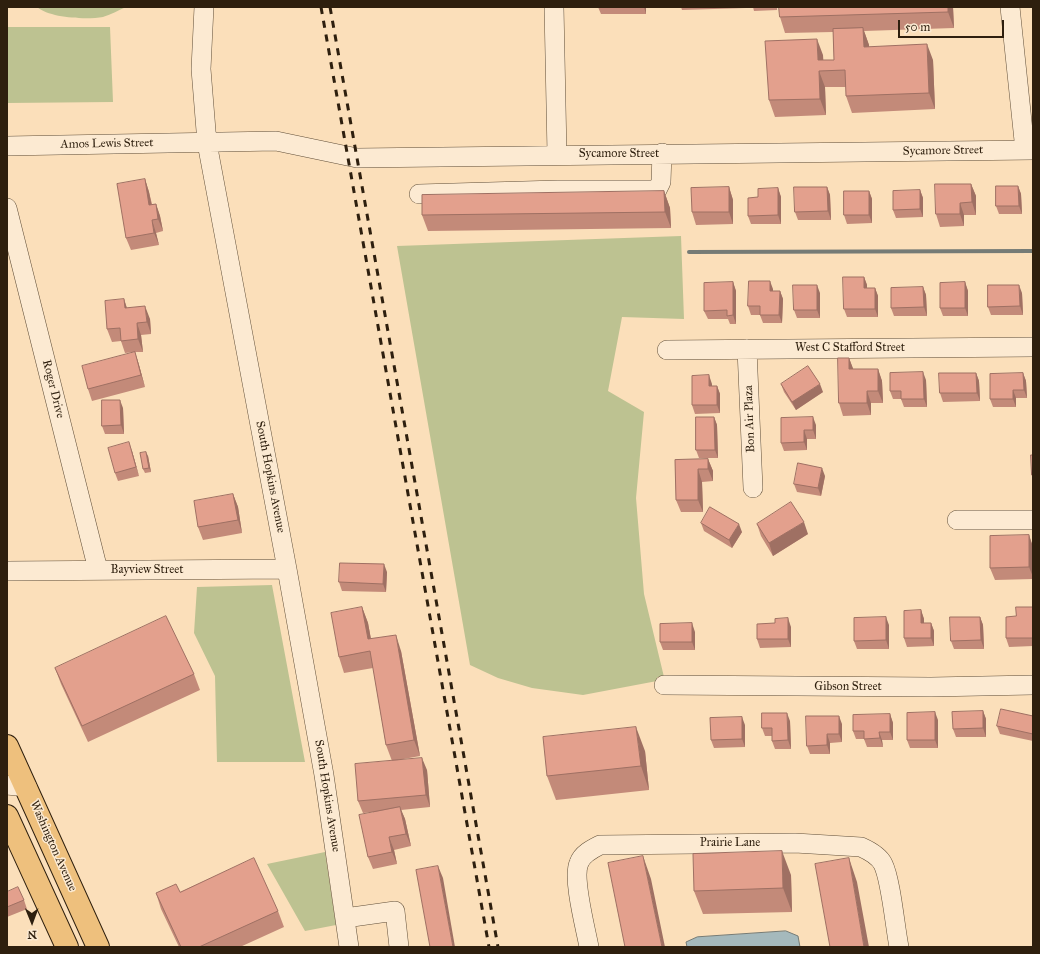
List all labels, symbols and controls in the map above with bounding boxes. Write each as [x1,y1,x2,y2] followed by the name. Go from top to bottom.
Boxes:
[900,12,1006,38] scale bar
[905,20,930,34] text: 50 m
[60,136,154,152] street label: Amos Lewis Street
[903,143,983,159] street label: Sycamore Street
[579,147,659,161] street label: Sycamore Street
[795,341,905,355] street label: West C Stafford Street
[39,358,67,420] street label: Roger Drive
[742,385,758,453] street label: Bon Air Plaza
[252,420,288,534] street label: South Hopkins Avenue
[111,563,183,577] street label: Bayview Street
[814,680,882,694] street label: Gibson Street
[311,739,343,853] street label: South Hopkins Avenue
[27,798,79,894] street label: Washington Avenue
[700,836,760,850] street label: Prairie Lane
[12,902,52,942] north arrow
[27,928,37,941] text: N

